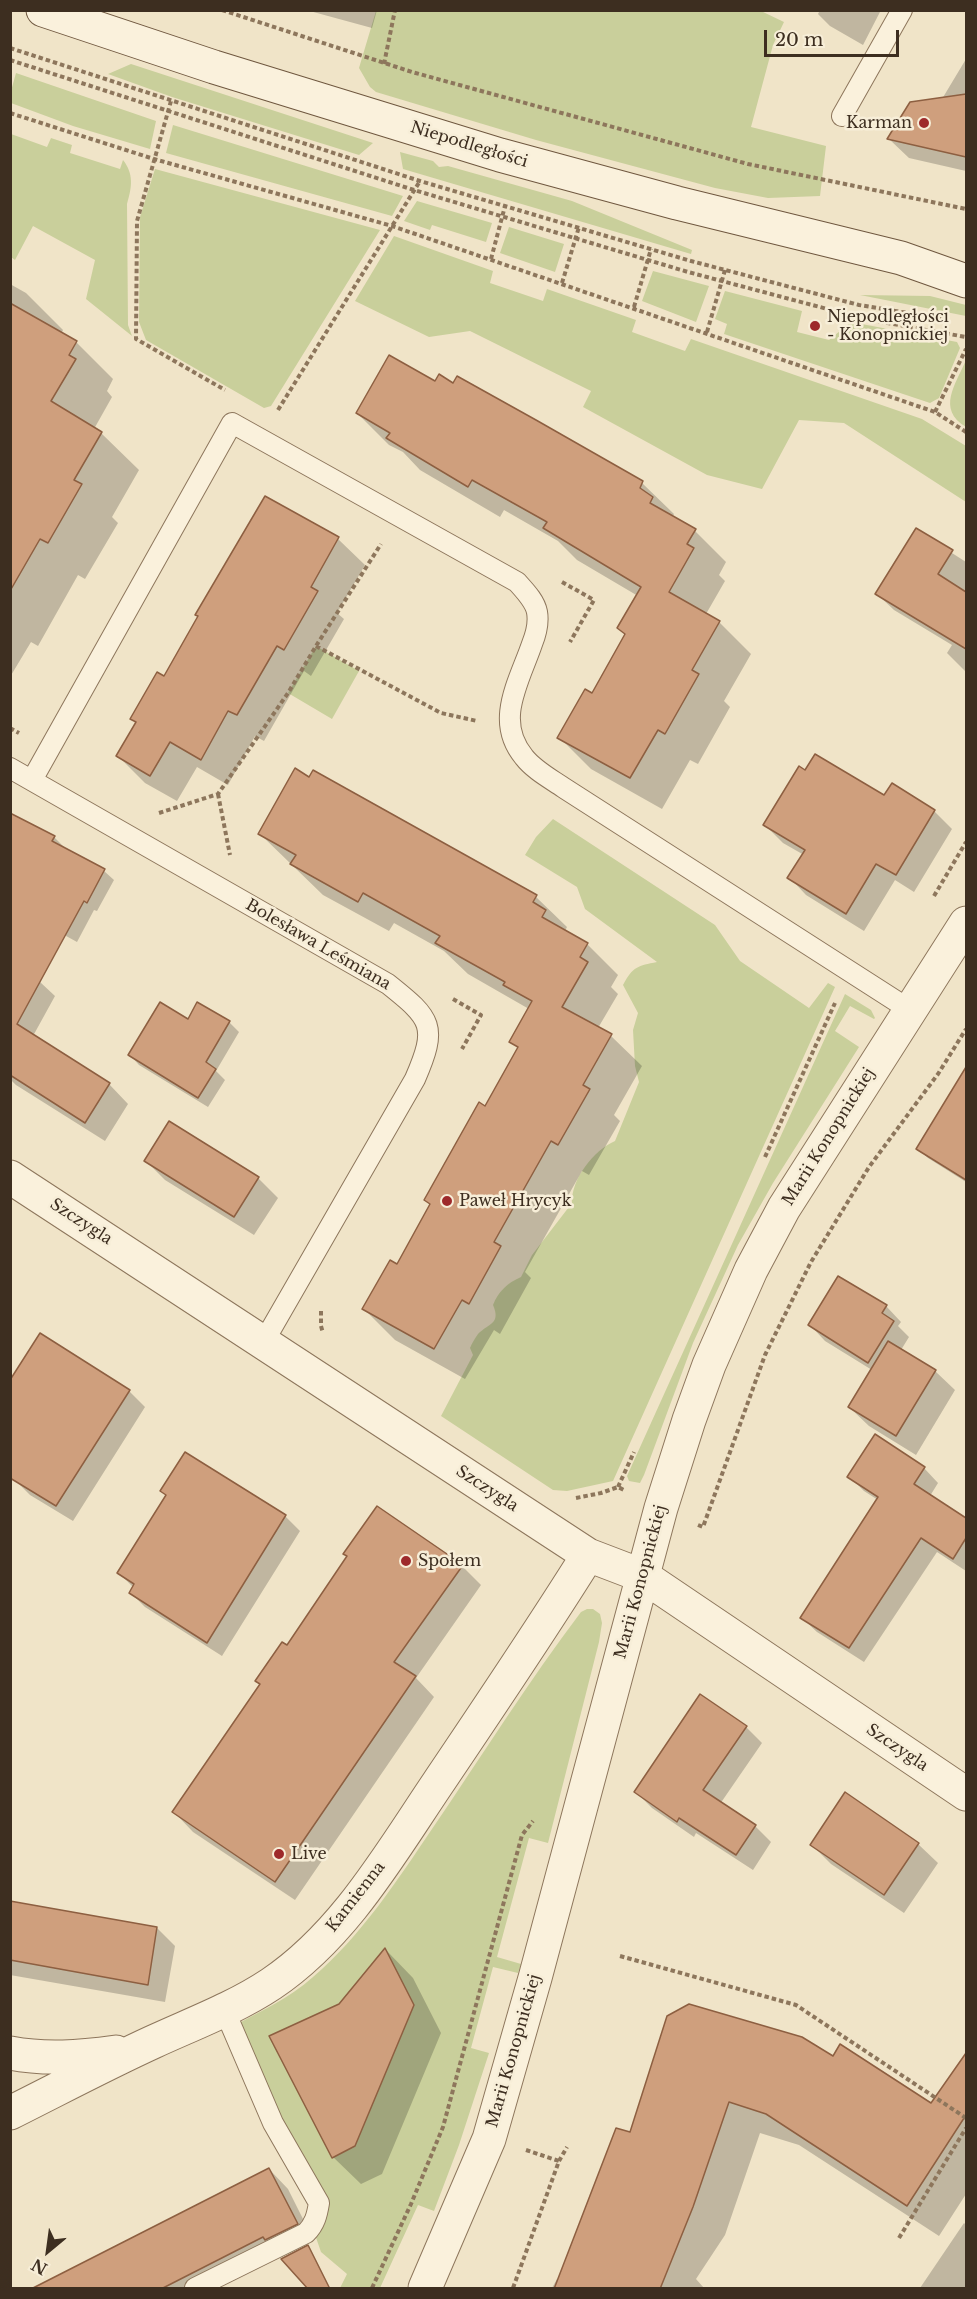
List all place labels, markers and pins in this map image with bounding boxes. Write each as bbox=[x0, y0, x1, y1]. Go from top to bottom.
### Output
place label: Karman bbox=[846, 113, 912, 133]
marker: Karman bbox=[917, 116, 931, 130]
place label: Niepodległości - Konopnickiej bbox=[827, 307, 949, 345]
marker: Niepodległości - Konopnickiej bbox=[808, 319, 822, 333]
place label: Paweł Hrycyk bbox=[459, 1191, 572, 1211]
marker: Paweł Hrycyk bbox=[440, 1194, 454, 1208]
place label: Społem bbox=[418, 1551, 481, 1571]
marker: Społem bbox=[399, 1554, 413, 1568]
place label: Live bbox=[291, 1844, 327, 1864]
marker: Live bbox=[272, 1847, 286, 1861]

